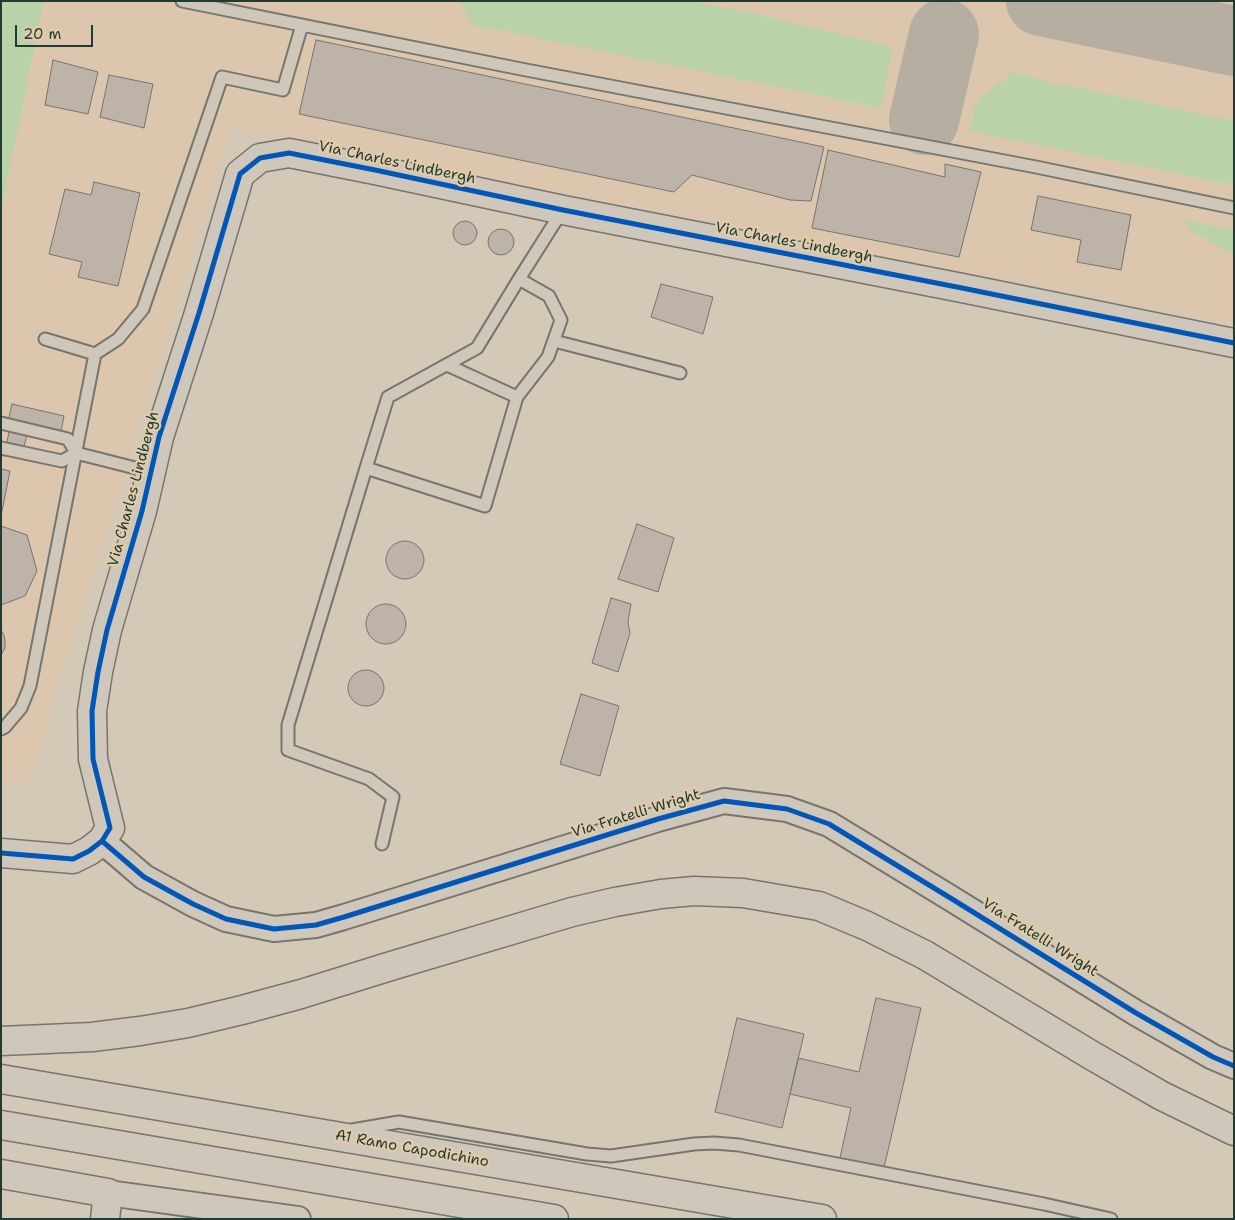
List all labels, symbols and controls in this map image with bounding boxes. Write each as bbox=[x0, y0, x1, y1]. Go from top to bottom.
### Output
scale bar bbox=[18, 15, 95, 47]
text: 20 m bbox=[23, 24, 62, 44]
street label: Via Charles Lindbergh bbox=[317, 138, 477, 188]
street label: Via Charles Lindbergh bbox=[714, 219, 874, 267]
street label: Via Charles Lindbergh bbox=[105, 409, 163, 569]
street label: Via Fratelli Wright bbox=[569, 786, 703, 842]
street label: Via Fratelli Wright bbox=[978, 895, 1102, 981]
street label: A1 Ramo Capodichino bbox=[334, 1127, 490, 1171]

